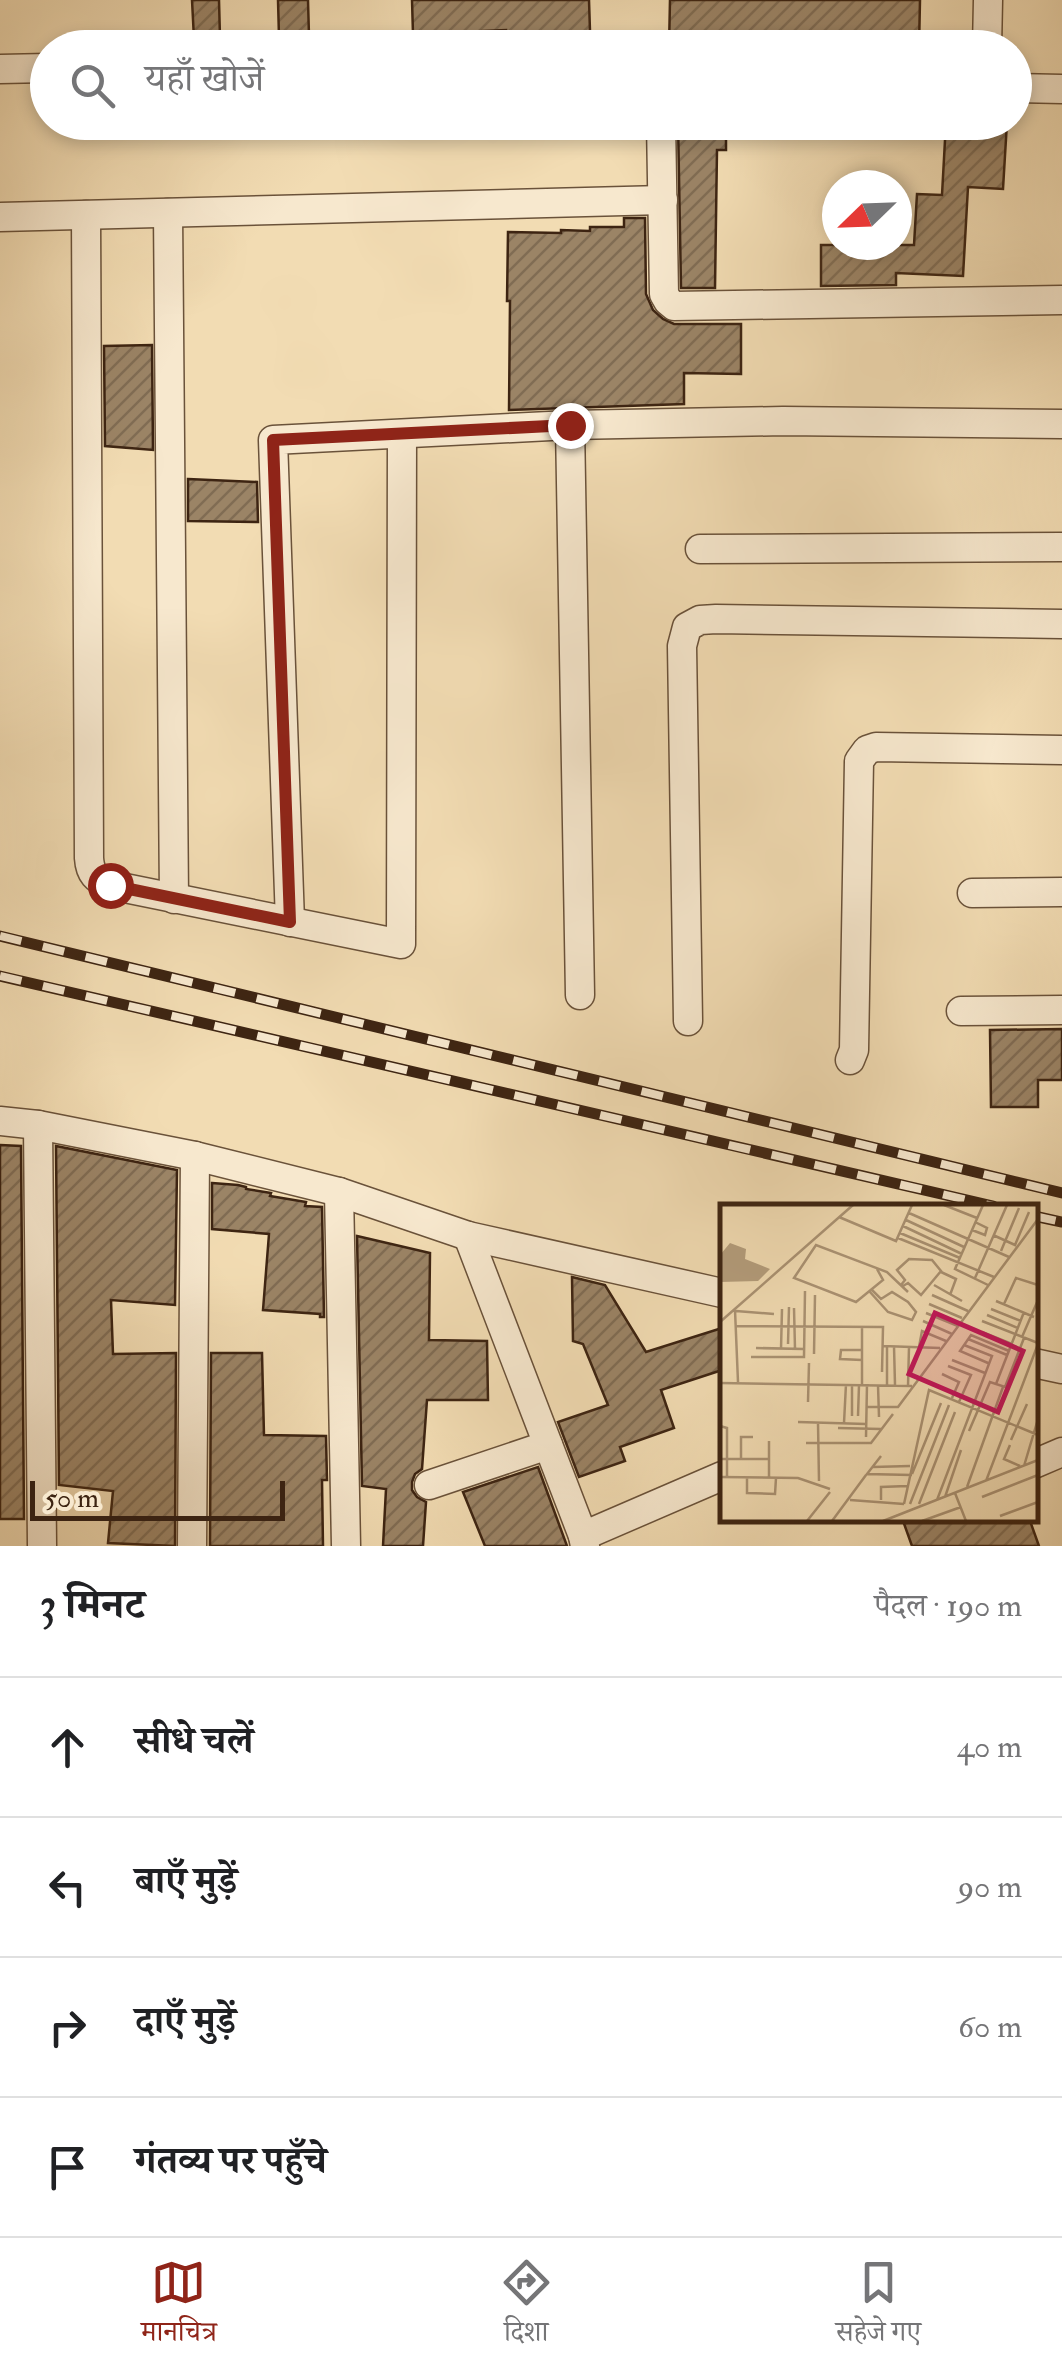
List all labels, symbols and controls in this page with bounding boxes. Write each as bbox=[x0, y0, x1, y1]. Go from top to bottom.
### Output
search box bbox=[30, 30, 1032, 140]
text: यहाँ खोजें bbox=[145, 55, 264, 103]
icon: search bbox=[65, 58, 120, 113]
north arrow bbox=[822, 170, 912, 260]
route end bbox=[548, 403, 594, 449]
route start bbox=[88, 863, 134, 909]
inset map bbox=[720, 1204, 1037, 1521]
scale bar bbox=[30, 1476, 285, 1520]
text: 50 m bbox=[45, 1481, 99, 1516]
text: 3 मिनट bbox=[40, 1579, 145, 1631]
text: पैदल · 190 m bbox=[874, 1586, 1022, 1626]
text: सीधे चलें bbox=[135, 1717, 253, 1765]
icon: ahead bbox=[40, 1720, 95, 1775]
text: 40 m bbox=[957, 1727, 1022, 1767]
text: बाएँ मुड़ें bbox=[135, 1857, 237, 1905]
icon: left bbox=[40, 1860, 95, 1915]
text: 90 m bbox=[958, 1867, 1022, 1907]
text: दाएँ मुड़ें bbox=[135, 1997, 236, 2045]
icon: right bbox=[40, 2000, 95, 2055]
text: 60 m bbox=[958, 2007, 1022, 2047]
text: गंतव्य पर पहुँचे bbox=[135, 2137, 327, 2185]
icon: arrive bbox=[40, 2140, 95, 2195]
tab: मानचित्र bbox=[141, 2255, 217, 2359]
tab: दिशा bbox=[499, 2255, 554, 2359]
tab: सहेजे गए bbox=[836, 2255, 921, 2359]

